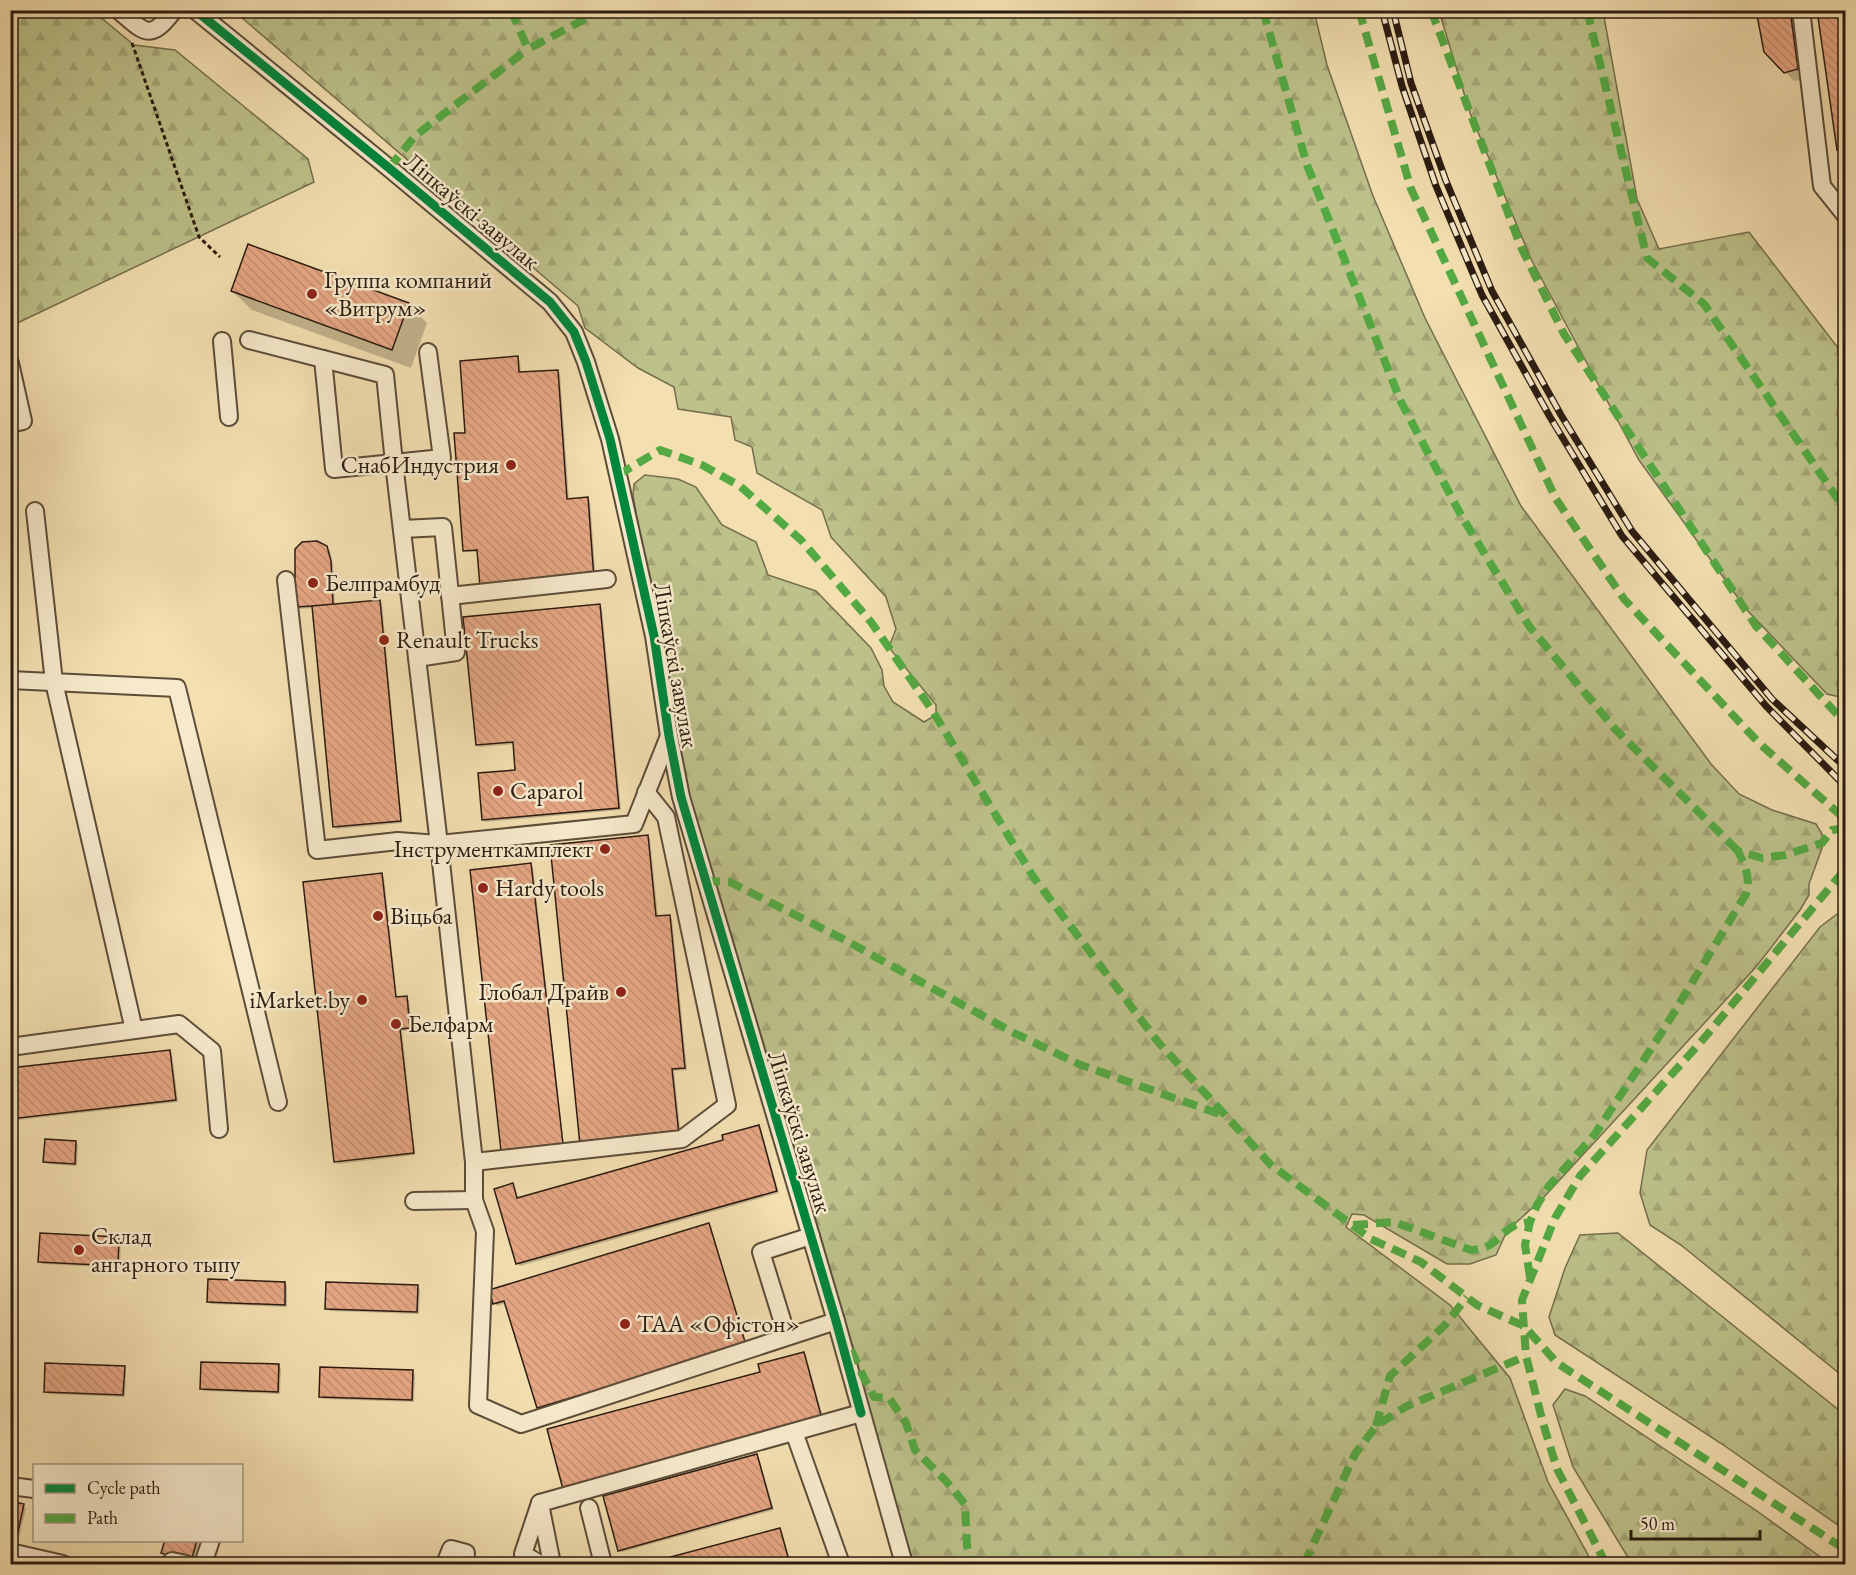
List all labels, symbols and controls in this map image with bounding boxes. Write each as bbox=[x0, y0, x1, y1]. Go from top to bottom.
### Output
street label: Ліпкаўскі завулак bbox=[398, 145, 547, 277]
place label: Группа компаний «Витрум» bbox=[324, 264, 492, 323]
marker: Группа компаний «Витрум» bbox=[305, 287, 319, 301]
place label: СнабИндустрия bbox=[341, 449, 499, 480]
marker: СнабИндустрия bbox=[504, 458, 518, 472]
place label: Белпрамбуд bbox=[325, 567, 440, 598]
marker: Белпрамбуд bbox=[306, 576, 320, 590]
street label: Ліпкаўскі завулак bbox=[647, 579, 706, 751]
place label: Renault Trucks bbox=[396, 624, 539, 655]
marker: Renault Trucks bbox=[377, 633, 391, 647]
place label: Caparol bbox=[510, 775, 584, 806]
marker: Caparol bbox=[491, 784, 505, 798]
place label: Інструменткамплект bbox=[394, 833, 593, 864]
marker: Інструменткамплект bbox=[598, 842, 612, 856]
place label: Hardy tools bbox=[495, 872, 604, 903]
marker: Hardy tools bbox=[476, 881, 490, 895]
place label: Віцьба bbox=[390, 900, 453, 931]
marker: Віцьба bbox=[371, 909, 385, 923]
place label: Глобал Драйв bbox=[478, 976, 609, 1007]
place label: iMarket.by bbox=[249, 984, 350, 1015]
marker: Глобал Драйв bbox=[614, 985, 628, 999]
marker: iMarket.by bbox=[355, 993, 369, 1007]
place label: Белфарм bbox=[408, 1008, 493, 1039]
marker: Белфарм bbox=[389, 1017, 403, 1031]
street label: Ліпкаўскі завулак bbox=[761, 1047, 840, 1217]
place label: Склад ангарного тыпу bbox=[91, 1220, 241, 1279]
marker: Склад ангарного тыпу bbox=[72, 1243, 86, 1257]
place label: ТАА «Офістон» bbox=[637, 1308, 800, 1339]
marker: ТАА «Офістон» bbox=[618, 1317, 632, 1331]
legend bbox=[33, 1464, 243, 1542]
text: Cycle path bbox=[87, 1476, 161, 1499]
scale bar bbox=[1631, 1503, 1760, 1541]
text: Path bbox=[87, 1506, 118, 1529]
text: 50 m bbox=[1640, 1512, 1675, 1535]

